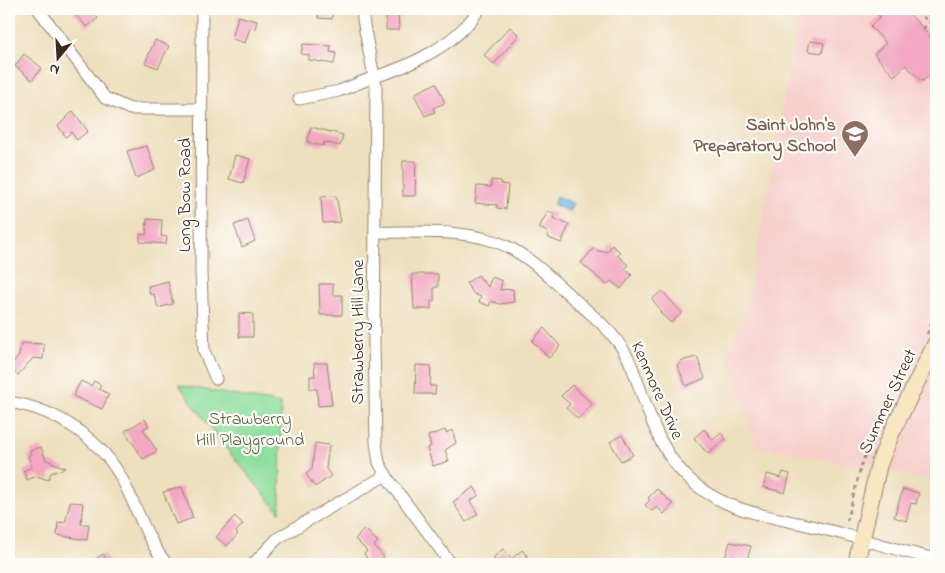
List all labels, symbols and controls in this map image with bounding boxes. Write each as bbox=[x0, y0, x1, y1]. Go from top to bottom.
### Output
north arrow bbox=[32, 32, 82, 82]
text: N bbox=[47, 57, 62, 80]
place label: Saint John's Preparatory School bbox=[693, 113, 836, 161]
school or university icon: Saint John's Preparatory School bbox=[840, 119, 870, 158]
street label: Long Bow Road bbox=[173, 138, 200, 252]
street label: Strawberry Hill Lane bbox=[346, 258, 372, 405]
street label: Kenmore Drive bbox=[623, 338, 690, 445]
street label: Summer Street bbox=[853, 345, 925, 459]
park label: Strawberry Hill Playground bbox=[196, 407, 304, 455]

